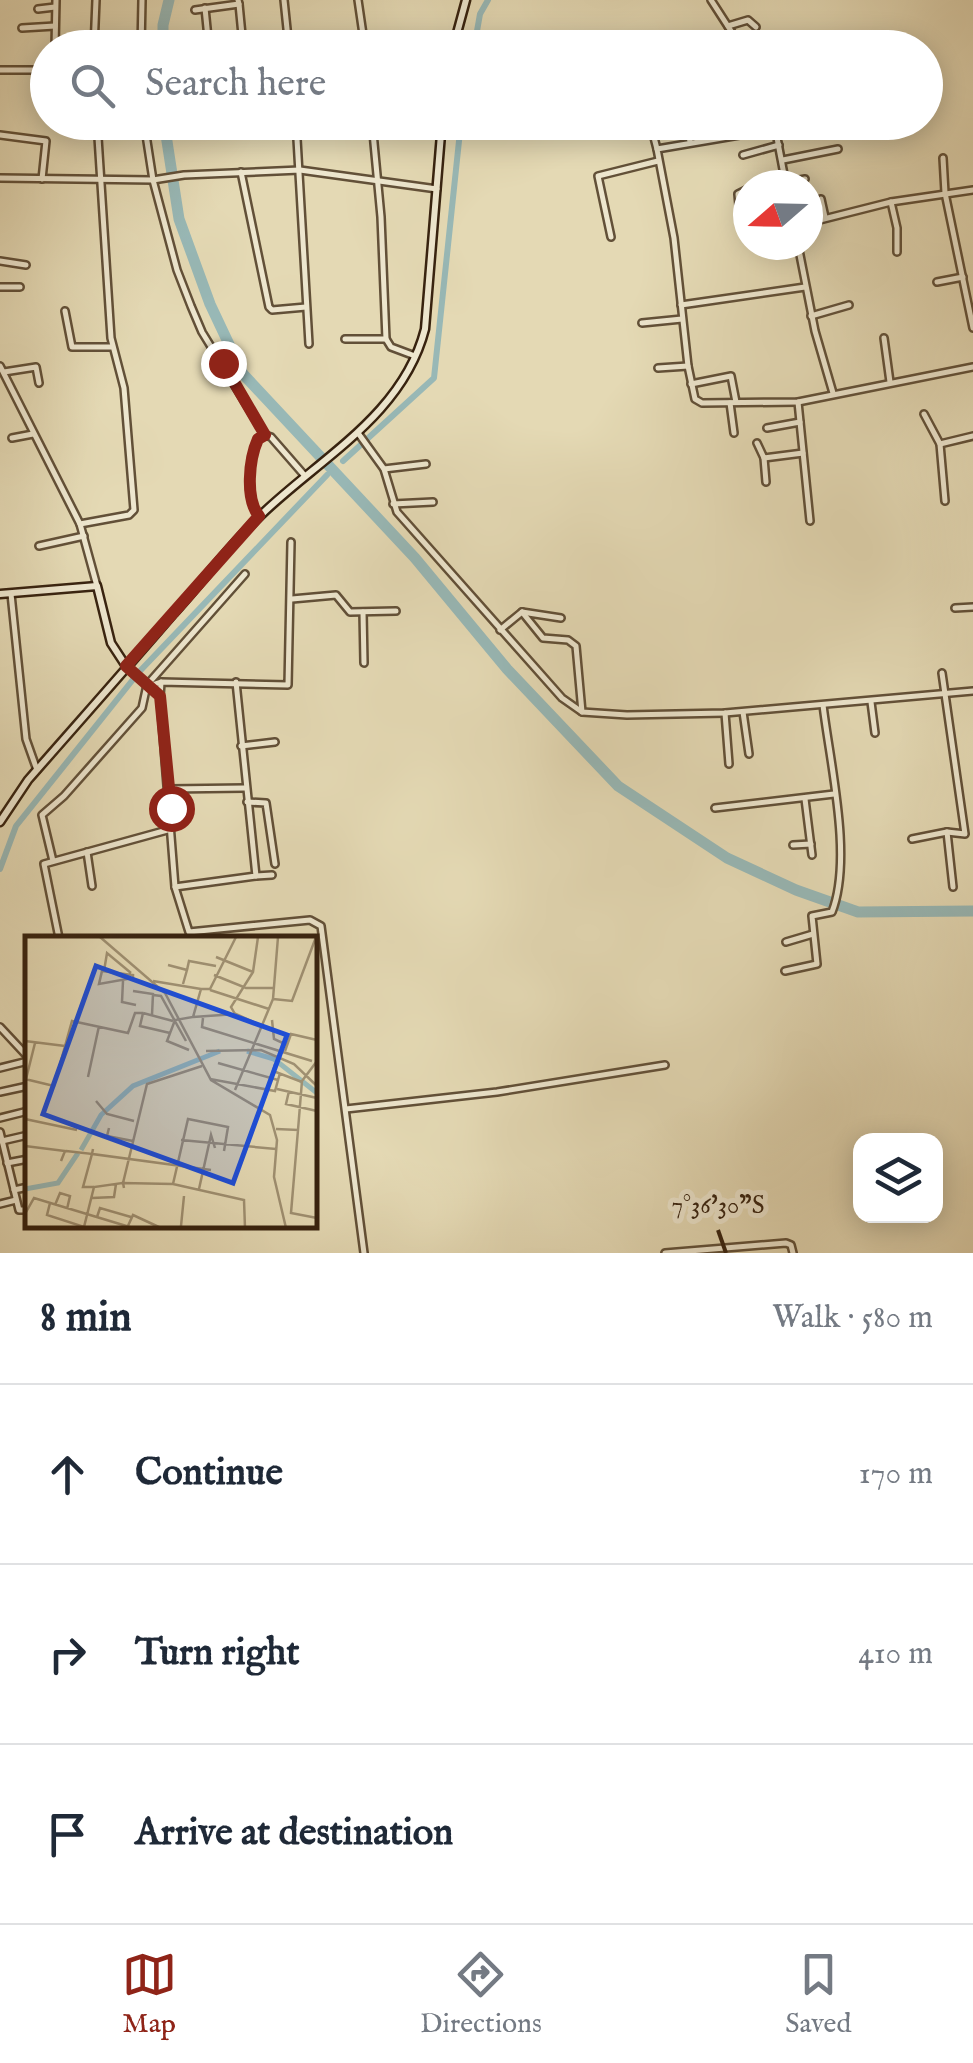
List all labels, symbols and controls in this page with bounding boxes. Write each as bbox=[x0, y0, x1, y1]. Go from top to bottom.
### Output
search box bbox=[30, 30, 943, 140]
icon: search bbox=[65, 58, 120, 113]
text: Search here bbox=[145, 61, 326, 109]
north arrow bbox=[733, 170, 823, 260]
route end bbox=[201, 341, 247, 387]
route start bbox=[149, 786, 195, 832]
inset map bbox=[25, 936, 318, 1228]
map controls bbox=[853, 1133, 943, 1223]
button: layers bbox=[853, 1133, 943, 1223]
text: 7°36'30"S bbox=[671, 1190, 765, 1222]
text: 8 min bbox=[40, 1292, 132, 1345]
text: Walk · 580 m bbox=[772, 1298, 933, 1339]
icon: ahead bbox=[40, 1447, 95, 1502]
text: Continue bbox=[135, 1450, 283, 1498]
text: 170 m bbox=[859, 1454, 933, 1495]
icon: right bbox=[40, 1627, 95, 1682]
text: Turn right bbox=[135, 1630, 299, 1678]
text: 410 m bbox=[858, 1634, 933, 1675]
icon: arrive bbox=[40, 1807, 95, 1862]
text: Arrive at destination bbox=[135, 1810, 453, 1858]
tab: Map bbox=[122, 1947, 177, 2042]
tab: Directions bbox=[420, 1947, 542, 2042]
tab: Saved bbox=[785, 1947, 851, 2042]

